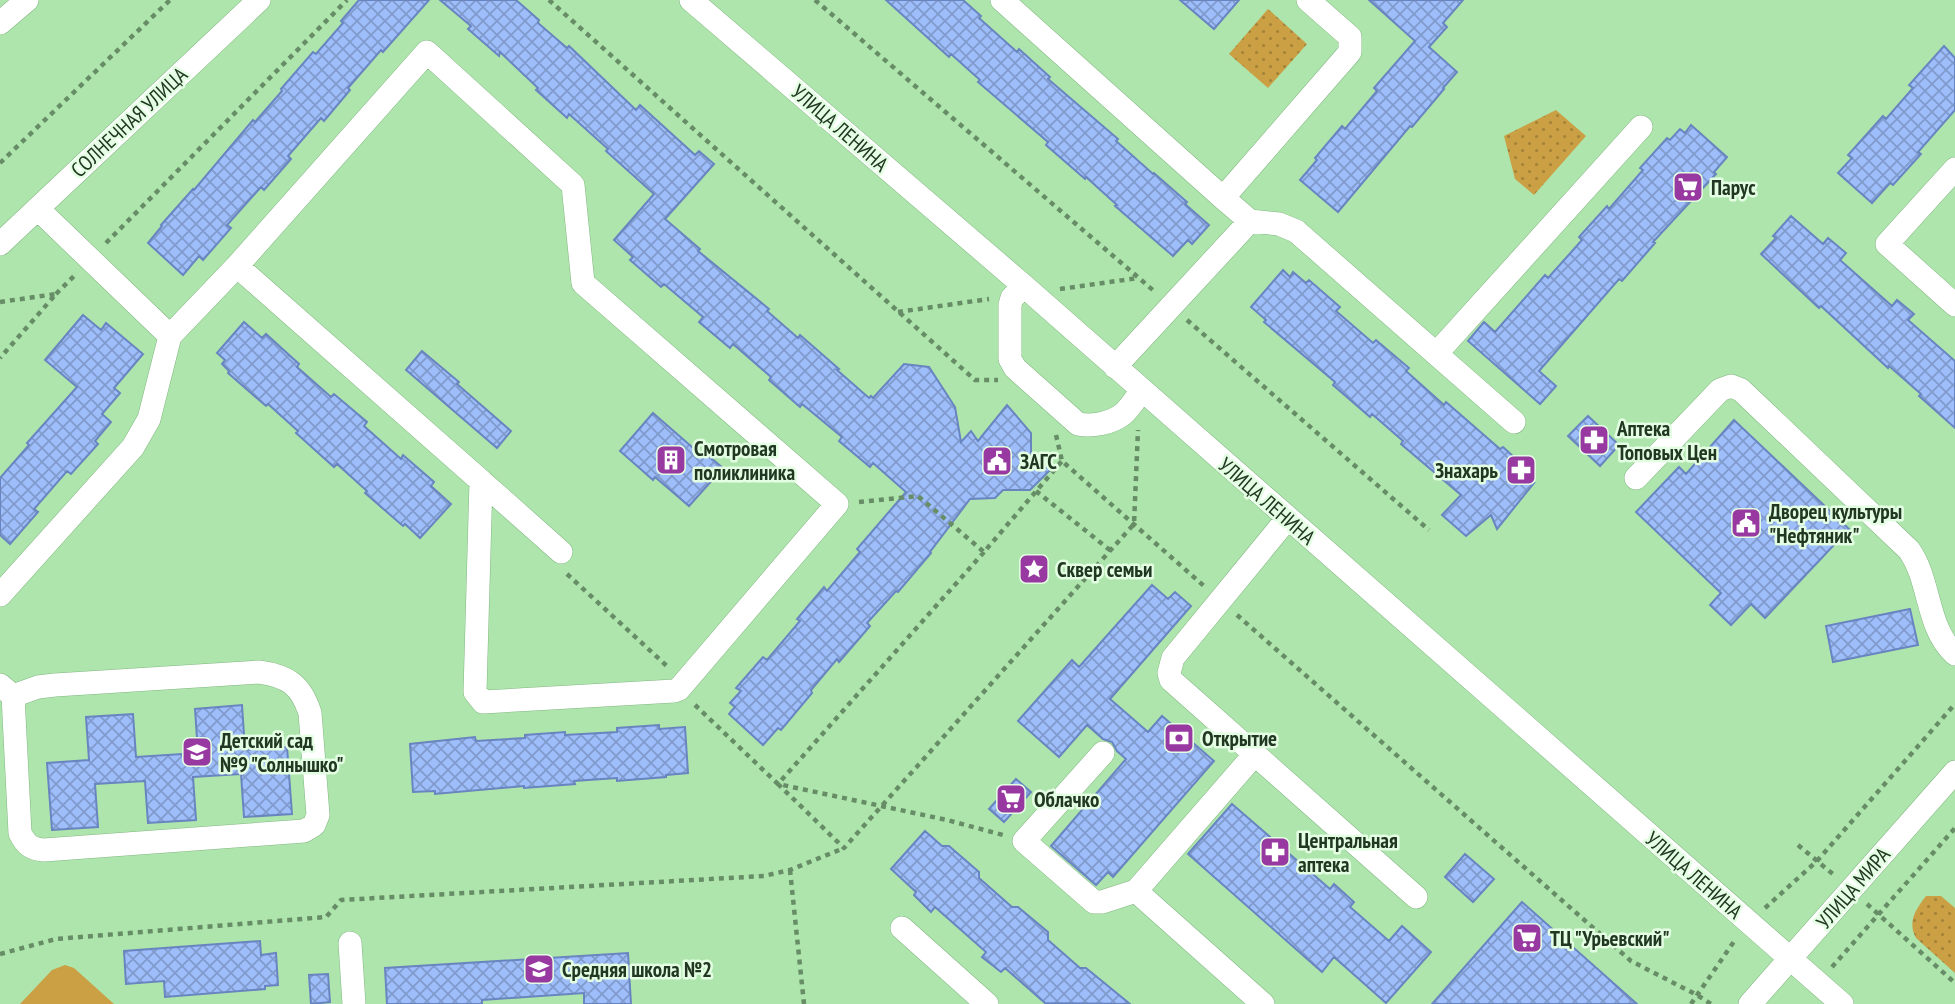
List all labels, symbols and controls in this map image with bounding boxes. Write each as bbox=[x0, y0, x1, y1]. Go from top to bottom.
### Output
street label: СОЛНЕЧНАЯ УЛИЦА bbox=[65, 61, 193, 183]
street label: УЛИЦА ЛЕНИНА bbox=[786, 78, 894, 178]
supermarket icon: Парус bbox=[1671, 170, 1705, 204]
place label: Парус bbox=[1711, 174, 1756, 201]
place label: Аптека Топовых Цен bbox=[1616, 415, 1717, 466]
pharmacy icon: Аптека Топовых Цен bbox=[1577, 423, 1611, 457]
place label: Смотровая поликлиника bbox=[694, 435, 795, 486]
building icon: Смотровая поликлиника bbox=[654, 443, 688, 477]
public building icon: ЗАГС bbox=[980, 444, 1014, 478]
place label: ЗАГС bbox=[1020, 448, 1057, 475]
street label: УЛИЦА ЛЕНИНА bbox=[1213, 451, 1321, 551]
pharmacy icon: Знахарь bbox=[1504, 453, 1538, 487]
place label: Знахарь bbox=[1435, 457, 1498, 484]
place label: Дворец культуры "Нефтяник" bbox=[1769, 498, 1902, 549]
public building icon: Дворец культуры "Нефтяник" bbox=[1729, 506, 1763, 540]
place icon: Сквер семьи bbox=[1017, 552, 1051, 586]
place label: Сквер семьи bbox=[1057, 556, 1152, 583]
bank icon: Открытие bbox=[1162, 721, 1196, 755]
place label: Открытие bbox=[1202, 725, 1277, 752]
place label: Детский сад №9 "Солнышко" bbox=[220, 727, 344, 778]
school or university icon: Детский сад №9 "Солнышко" bbox=[180, 735, 214, 769]
supermarket icon: Облачко bbox=[994, 782, 1028, 816]
place label: Облачко bbox=[1034, 786, 1099, 813]
street label: УЛИЦА ЛЕНИНА bbox=[1640, 825, 1748, 925]
place label: Центральная аптека bbox=[1298, 827, 1398, 878]
pharmacy icon: Центральная аптека bbox=[1258, 835, 1292, 869]
street label: УЛИЦА МИРА bbox=[1810, 842, 1896, 934]
supermarket icon: ТЦ "Урьевский" bbox=[1510, 921, 1544, 955]
place label: ТЦ "Урьевский" bbox=[1550, 925, 1670, 952]
school or university icon: Средняя школа №2 bbox=[522, 952, 556, 986]
place label: Средняя школа №2 bbox=[562, 956, 712, 983]

